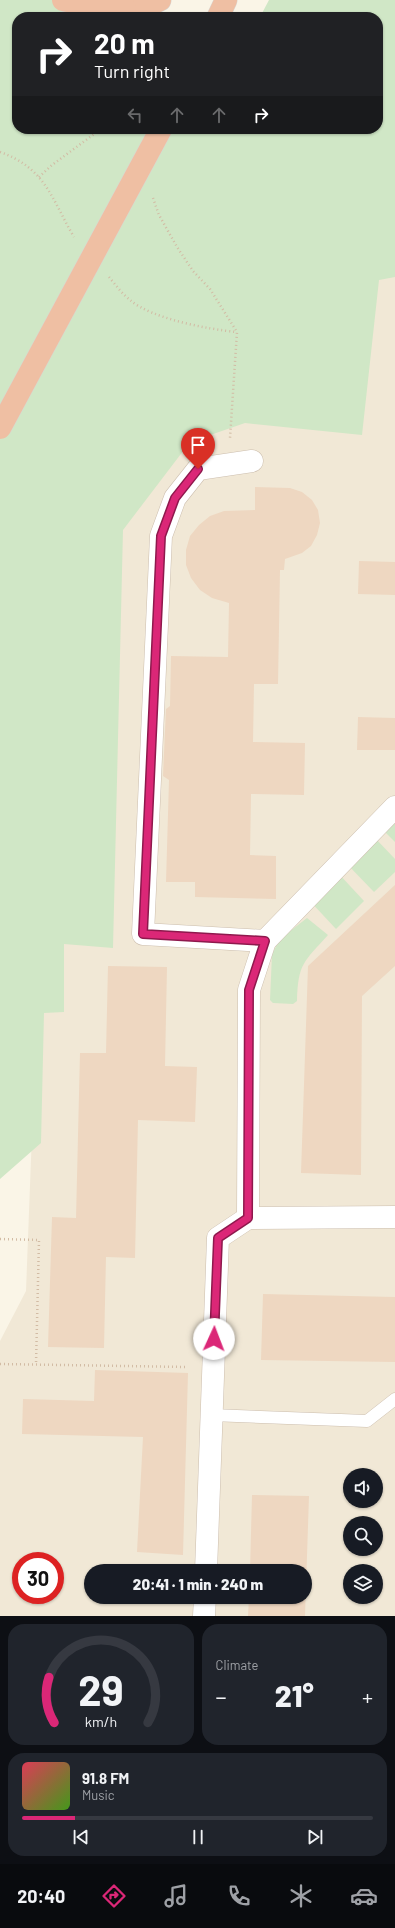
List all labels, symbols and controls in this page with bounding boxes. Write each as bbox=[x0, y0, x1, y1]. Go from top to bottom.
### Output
text: 20 m bbox=[94, 26, 155, 60]
icon: right bbox=[28, 28, 80, 80]
text: Turn right bbox=[94, 60, 170, 82]
icon: left bbox=[124, 104, 146, 126]
icon: ahead bbox=[166, 104, 188, 126]
icon: ahead bbox=[208, 104, 230, 126]
icon: right bbox=[250, 104, 272, 126]
pin bbox=[181, 428, 215, 469]
icon: arrive bbox=[187, 434, 209, 456]
position arrow bbox=[193, 1318, 235, 1360]
map controls bbox=[343, 1468, 383, 1604]
button: sound bbox=[343, 1468, 383, 1508]
button: search bbox=[343, 1516, 383, 1556]
speed limit sign: 30 bbox=[12, 1552, 64, 1604]
button: layers bbox=[343, 1564, 383, 1604]
text: 20:41 · 1 min · 240 m bbox=[133, 1575, 263, 1593]
text: Climate bbox=[216, 1657, 259, 1673]
text: 29 bbox=[78, 1663, 123, 1713]
text: 21° bbox=[275, 1677, 314, 1713]
text: − bbox=[216, 1683, 227, 1709]
text: + bbox=[362, 1683, 373, 1709]
text: km/h bbox=[85, 1712, 117, 1729]
text: 91.8 FM bbox=[82, 1769, 129, 1787]
text: Music bbox=[82, 1787, 115, 1803]
icon: previous bbox=[70, 1826, 92, 1848]
icon: pause bbox=[187, 1826, 209, 1848]
icon: next bbox=[304, 1826, 326, 1848]
icon: directions bbox=[100, 1882, 128, 1910]
icon: music bbox=[162, 1882, 190, 1910]
icon: phone bbox=[225, 1882, 253, 1910]
icon: climate bbox=[287, 1882, 315, 1910]
icon: car bbox=[350, 1882, 378, 1910]
text: 20:40 bbox=[17, 1885, 65, 1907]

